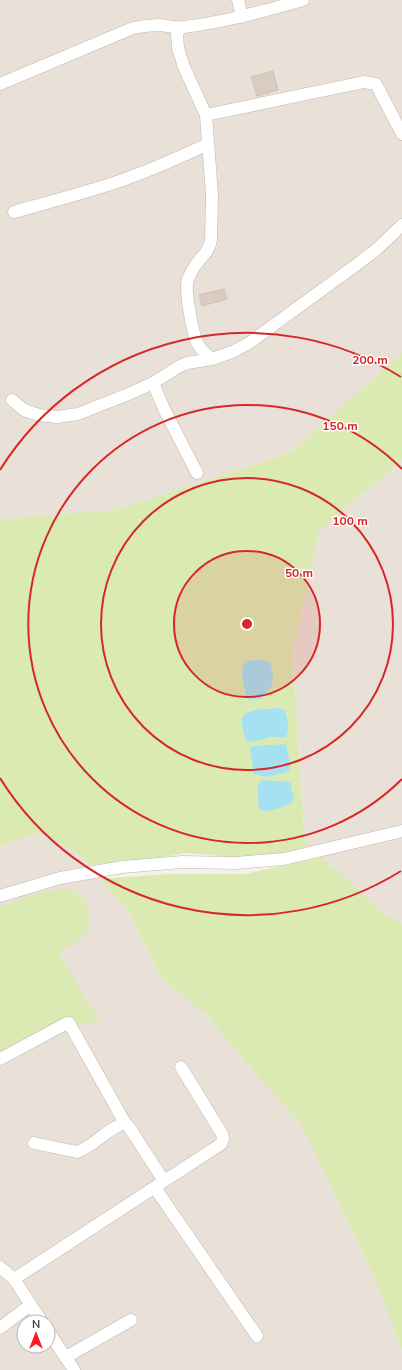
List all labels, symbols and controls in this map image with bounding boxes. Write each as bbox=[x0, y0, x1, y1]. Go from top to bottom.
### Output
text: 200 m bbox=[352, 352, 388, 368]
text: 150 m bbox=[322, 418, 358, 434]
text: 100 m bbox=[332, 513, 368, 529]
text: 50 m bbox=[285, 565, 313, 581]
centre of rings bbox=[240, 617, 254, 631]
north arrow bbox=[16, 1314, 56, 1354]
text: N bbox=[32, 1317, 40, 1332]

